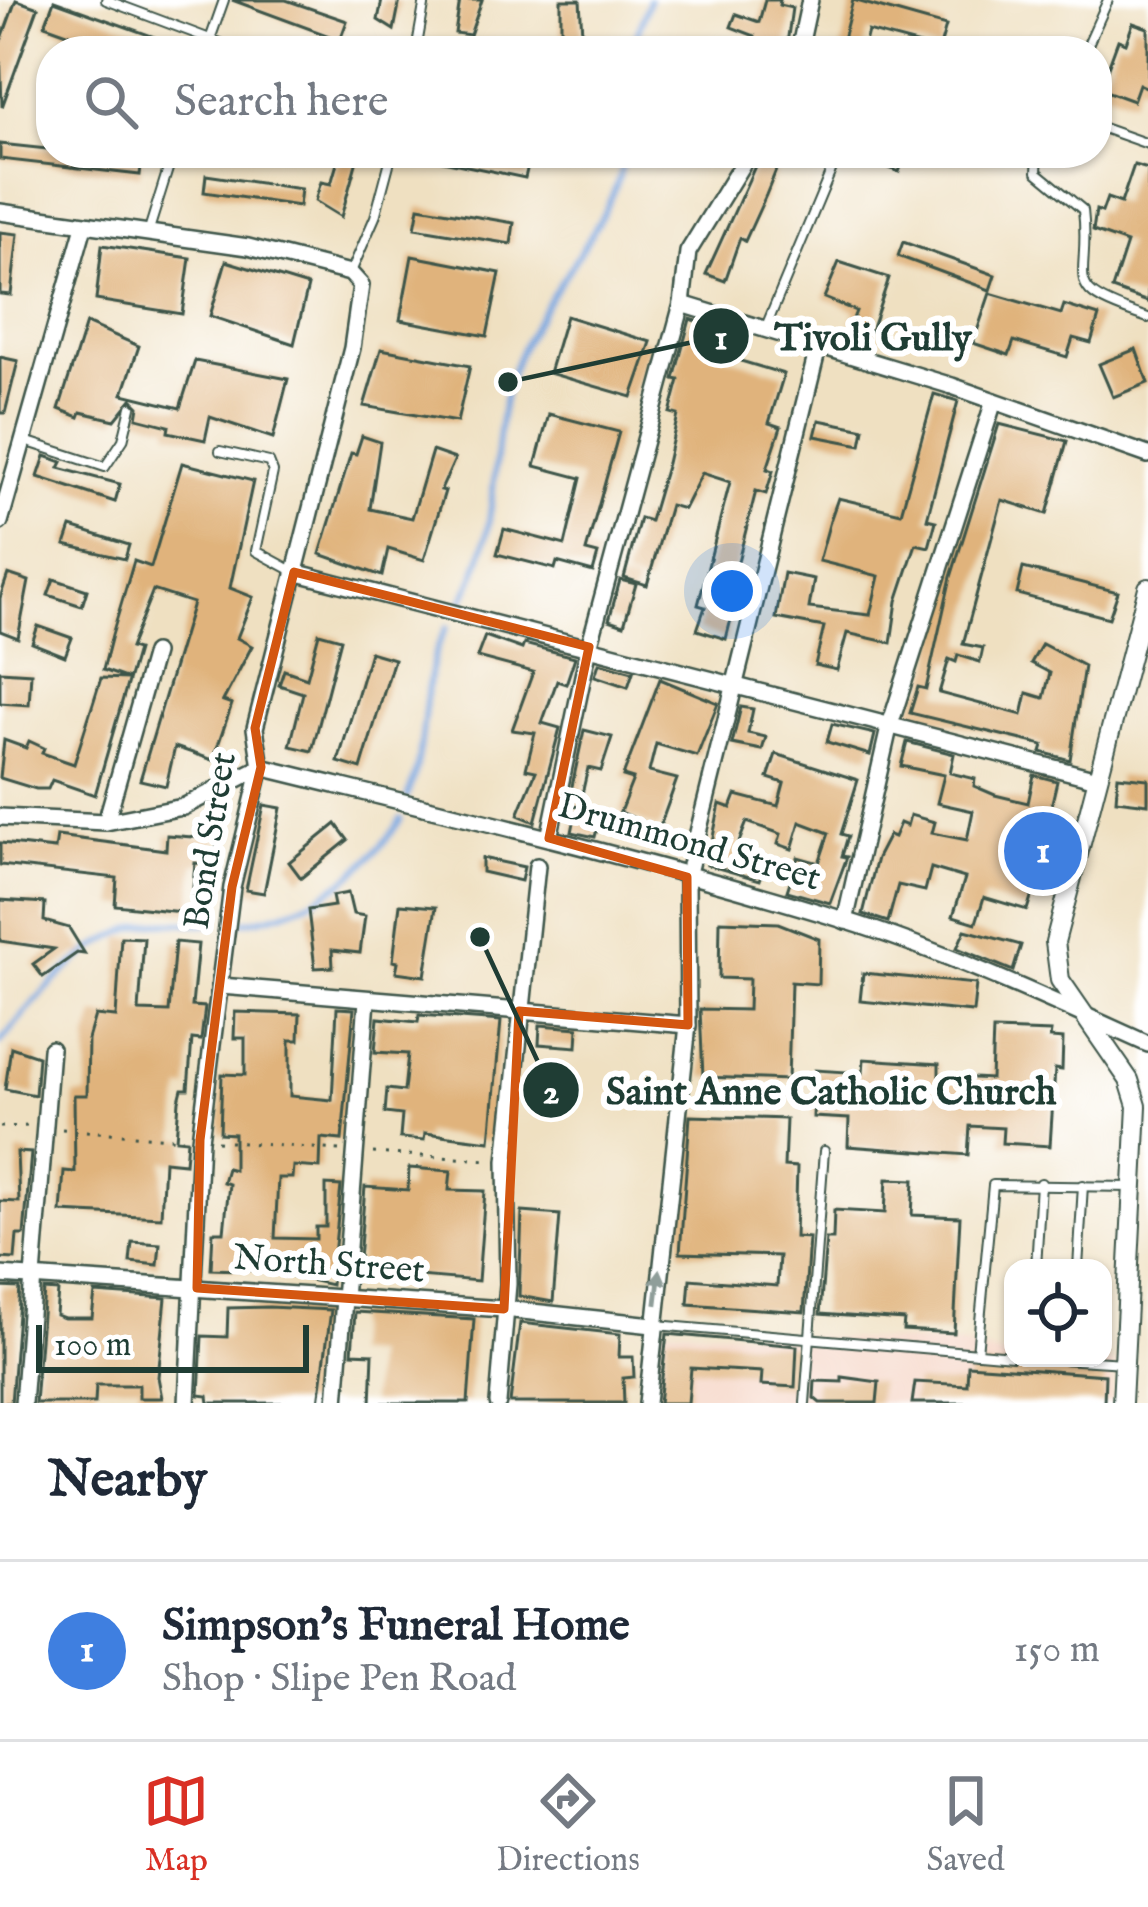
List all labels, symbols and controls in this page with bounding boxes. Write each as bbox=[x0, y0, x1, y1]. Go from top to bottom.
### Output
search box bbox=[36, 36, 1112, 168]
icon: search bbox=[78, 69, 144, 135]
text: Search here bbox=[174, 74, 388, 131]
callout: Tivoli Gully bbox=[691, 299, 996, 374]
text: Tivoli Gully bbox=[773, 315, 973, 364]
text: 1 bbox=[714, 316, 728, 362]
your location bbox=[702, 561, 762, 621]
street label: Bond Street bbox=[174, 749, 248, 933]
street label: Drummond Street bbox=[552, 784, 826, 902]
pin: 1 bbox=[1004, 806, 1082, 896]
callout: Saint Anne Catholic Church bbox=[521, 1053, 1080, 1128]
text: Saint Anne Catholic Church bbox=[606, 1069, 1056, 1118]
text: 2 bbox=[543, 1070, 560, 1116]
street label: North Street bbox=[232, 1235, 426, 1295]
map controls bbox=[1004, 1259, 1112, 1367]
button: locate bbox=[1004, 1259, 1112, 1367]
one-way arrow bbox=[648, 1267, 667, 1305]
scale bar bbox=[36, 1319, 309, 1372]
text: 100 m bbox=[54, 1325, 131, 1367]
text: Nearby bbox=[48, 1449, 207, 1514]
text: Simpson's Funeral Home bbox=[162, 1598, 630, 1655]
text: 1 bbox=[80, 1626, 94, 1675]
text: 150 m bbox=[1014, 1626, 1100, 1675]
text: Shop · Slipe Pen Road bbox=[162, 1655, 516, 1704]
tab: Map bbox=[143, 1768, 209, 1882]
tab: Directions bbox=[496, 1768, 640, 1882]
tab: Saved bbox=[927, 1768, 1005, 1882]

